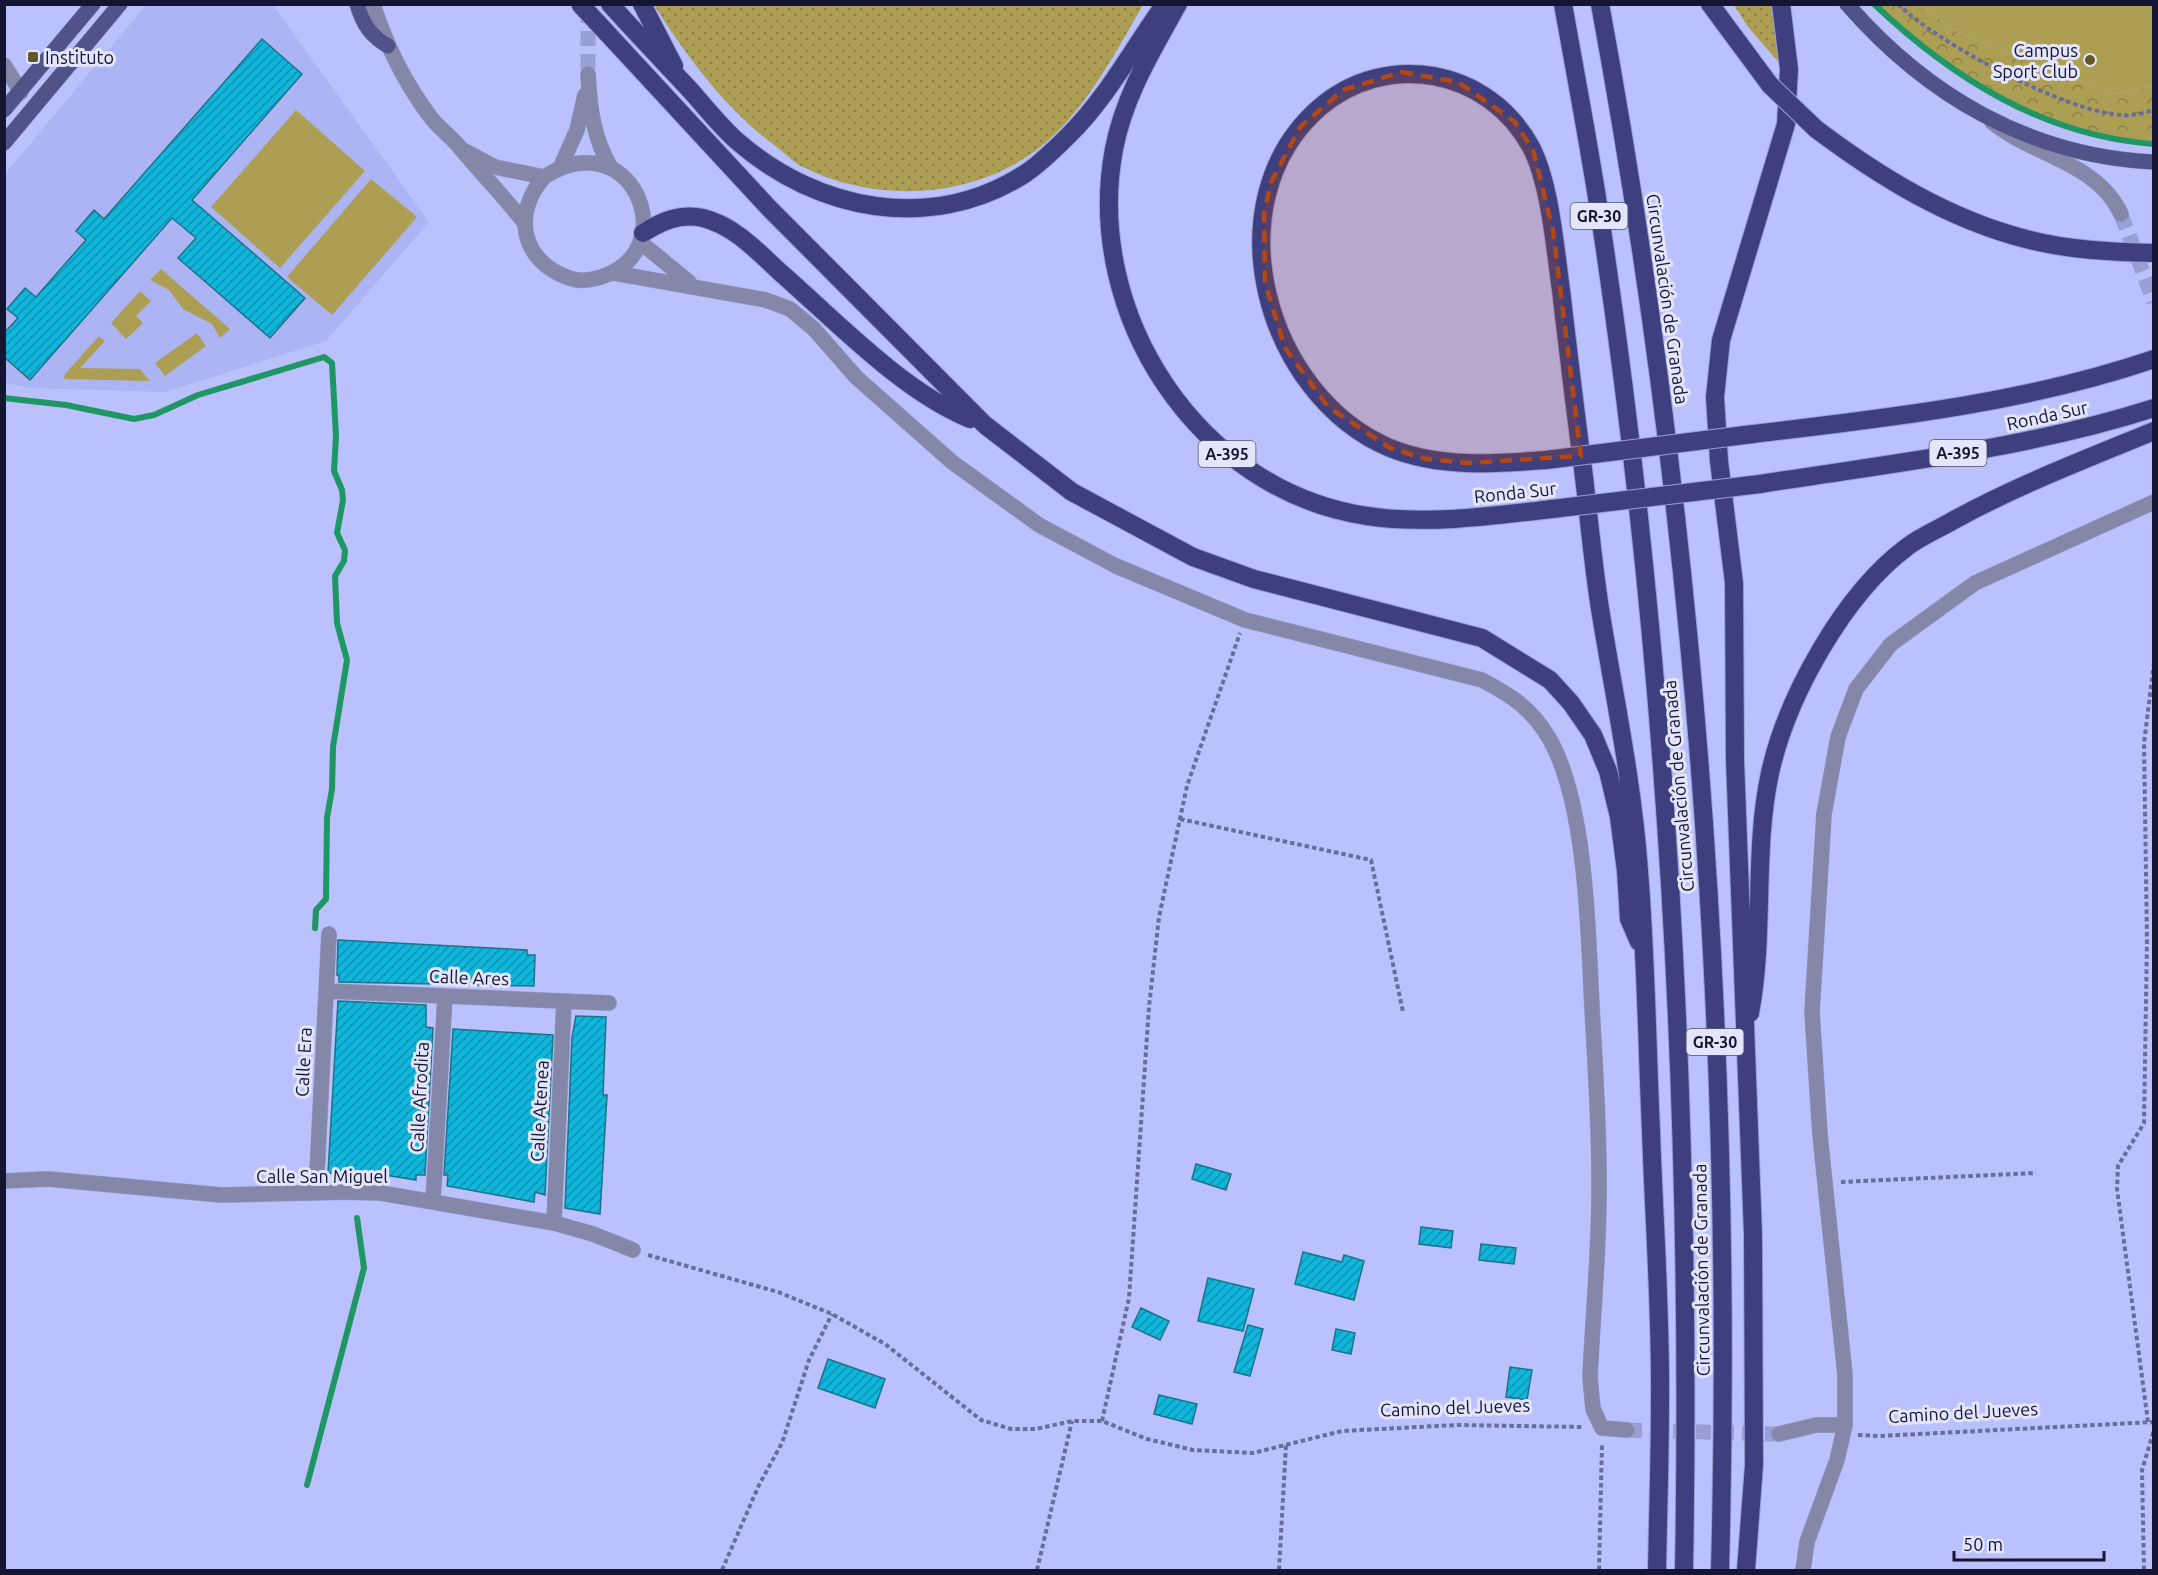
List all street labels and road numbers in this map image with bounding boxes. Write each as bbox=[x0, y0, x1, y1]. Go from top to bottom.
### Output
street label: Circunvalación de Granada bbox=[1643, 192, 1693, 406]
road number: GR-30 bbox=[1570, 203, 1628, 229]
street label: Ronda Sur bbox=[2005, 397, 2090, 433]
road number: A-395 bbox=[1930, 440, 1986, 466]
road number: A-395 bbox=[1198, 441, 1256, 467]
street label: Ronda Sur bbox=[1473, 478, 1557, 506]
street label: Circunvalación de Granada bbox=[1659, 679, 1697, 893]
street label: Calle Ares bbox=[429, 966, 510, 988]
street label: Calle Era bbox=[291, 1027, 315, 1097]
road number: GR-30 bbox=[1686, 1029, 1744, 1055]
street label: Calle Afrodita bbox=[406, 1041, 432, 1153]
street label: Calle Atenea bbox=[526, 1060, 552, 1162]
street label: Circunvalación de Granada bbox=[1689, 1163, 1713, 1377]
street label: Calle San Miguel bbox=[256, 1166, 388, 1186]
street label: Camino del Jueves bbox=[1380, 1394, 1530, 1420]
street label: Camino del Jueves bbox=[1888, 1398, 2039, 1426]

